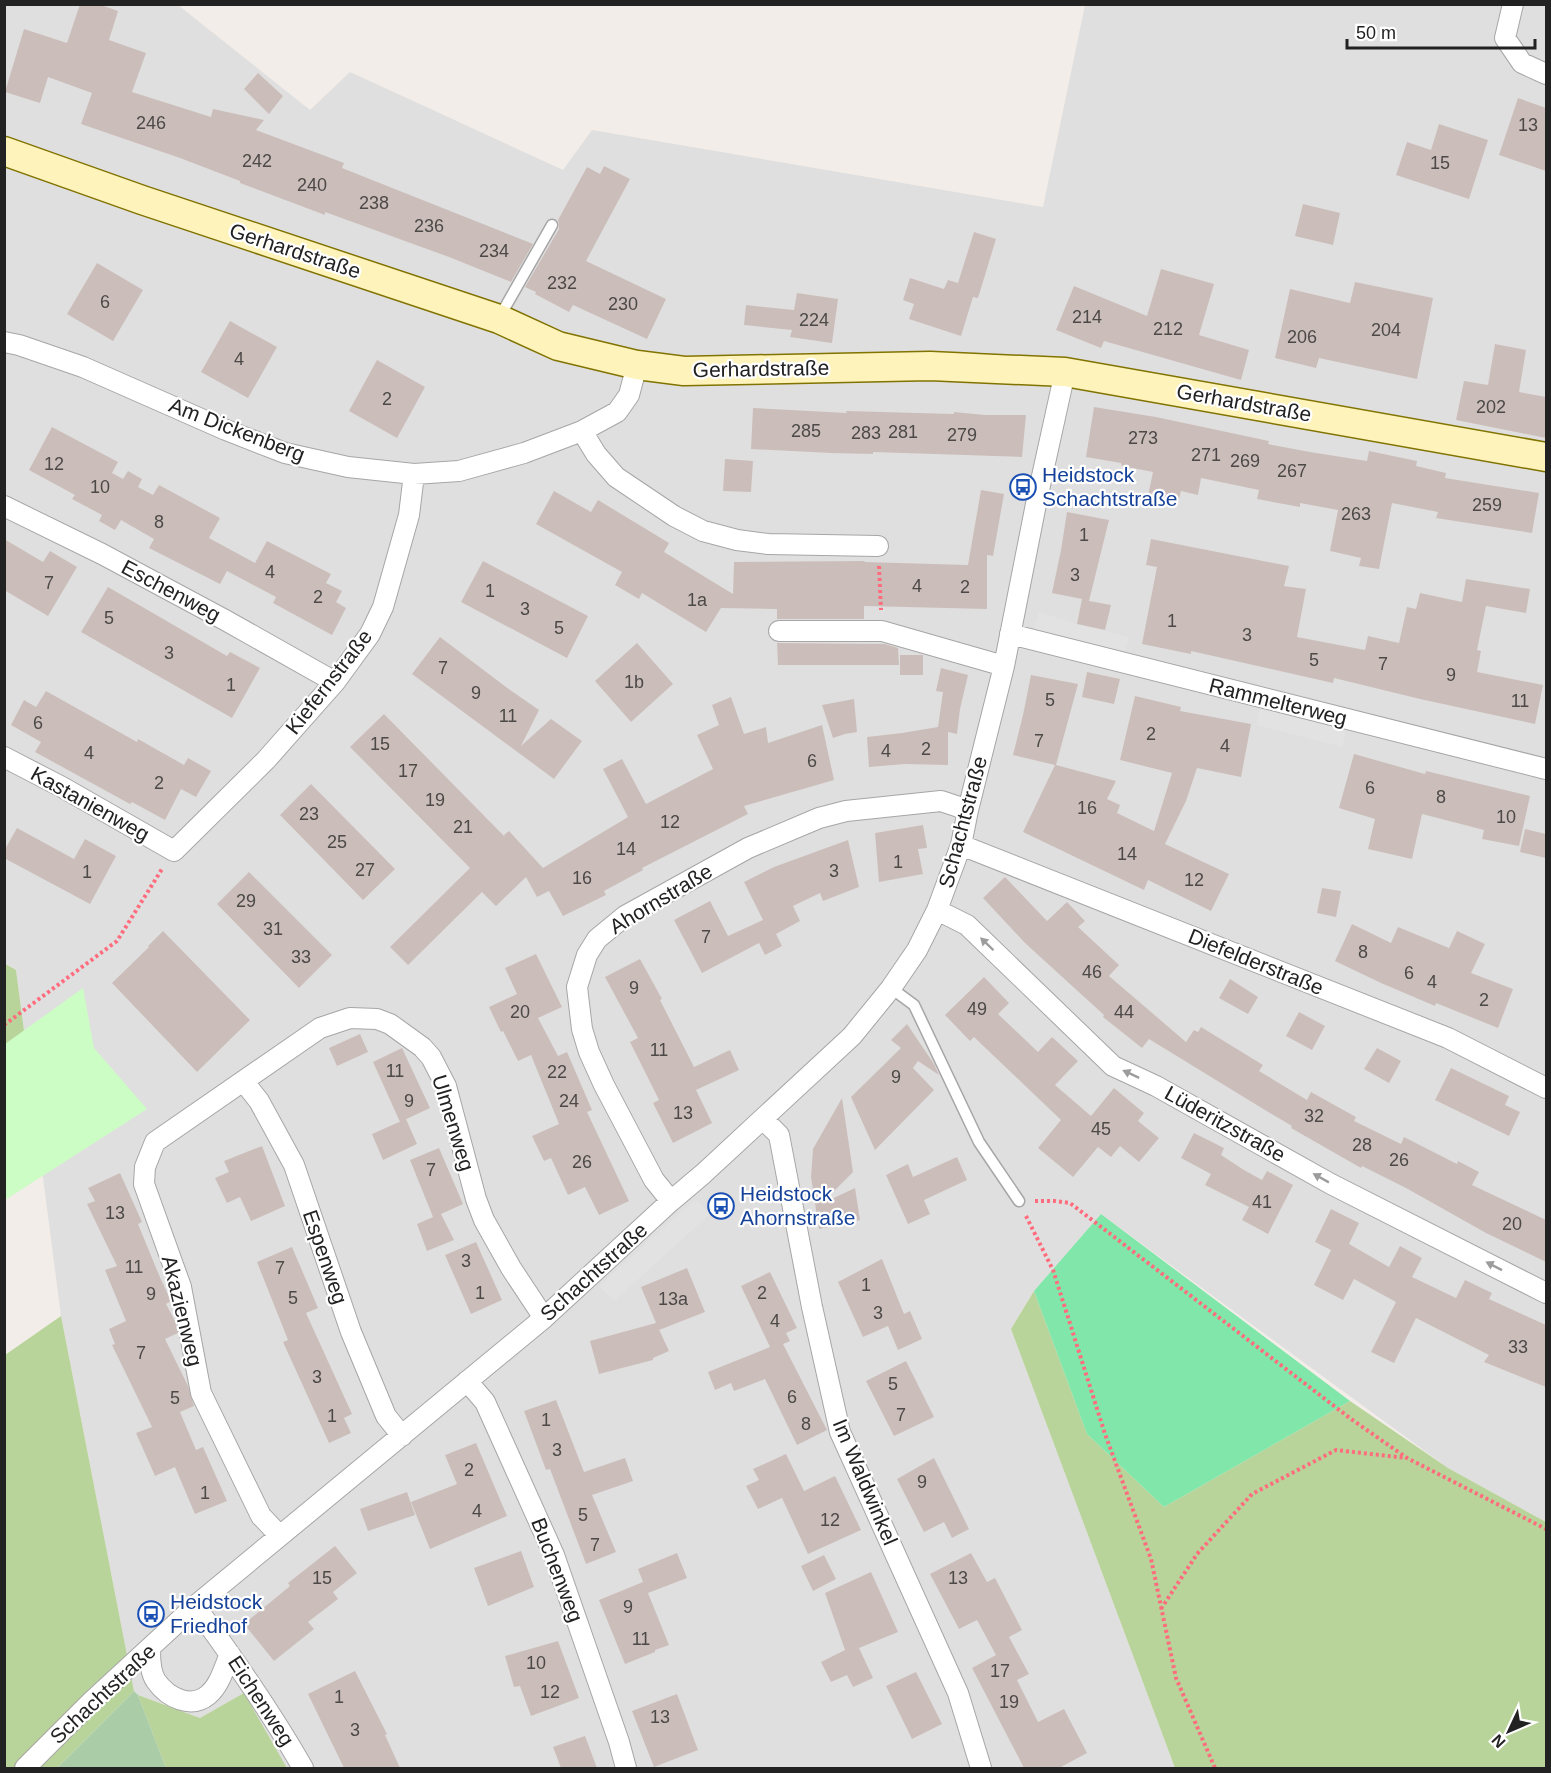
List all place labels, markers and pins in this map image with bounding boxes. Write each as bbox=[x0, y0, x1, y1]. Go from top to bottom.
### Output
place label: Heidstock Schachtstraße bbox=[1042, 463, 1177, 510]
bus stop icon: Heidstock Schachtstraße bbox=[1008, 472, 1038, 502]
place label: Heidstock Ahornstraße bbox=[740, 1182, 856, 1229]
bus stop icon: Heidstock Ahornstraße bbox=[706, 1191, 736, 1221]
place label: Heidstock Friedhof bbox=[170, 1590, 263, 1637]
bus stop icon: Heidstock Friedhof bbox=[136, 1599, 166, 1629]

